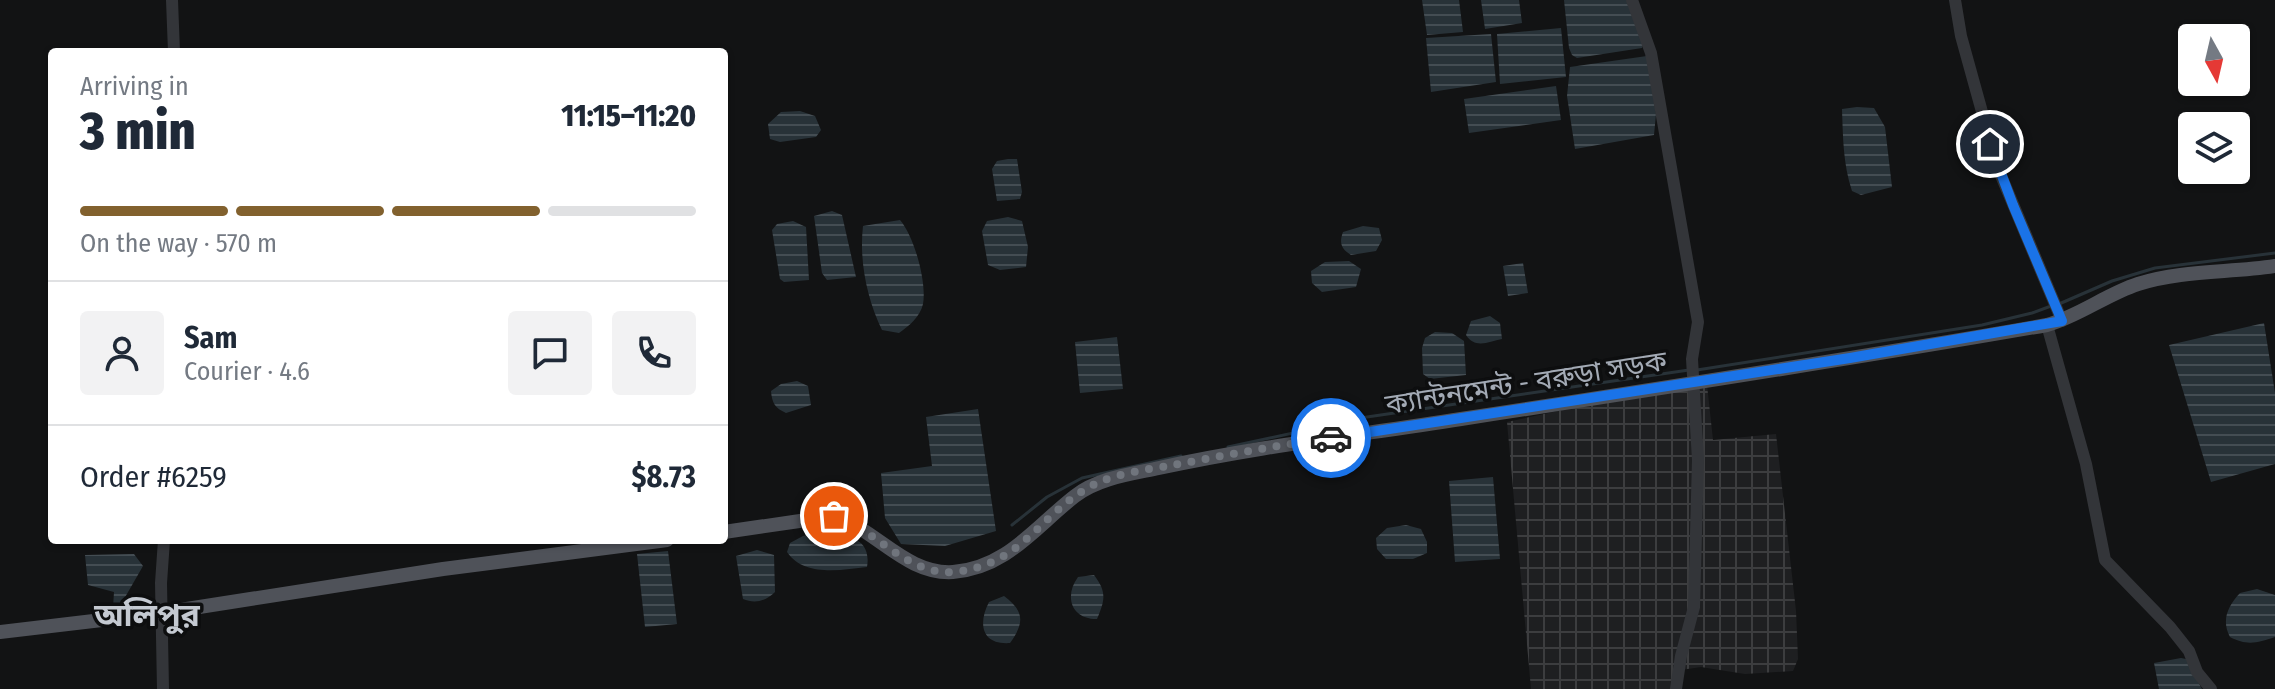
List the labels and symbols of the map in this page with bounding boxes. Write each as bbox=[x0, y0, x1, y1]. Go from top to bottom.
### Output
north arrow bbox=[2178, 24, 2250, 96]
pin bbox=[1956, 110, 2024, 178]
street label: ক্যান্টনমেন্ট - বরুড়া সড়ক bbox=[1382, 344, 1670, 421]
courier bbox=[1291, 398, 1371, 478]
pin bbox=[800, 482, 868, 550]
district label: অলিপুর bbox=[93, 596, 201, 634]

